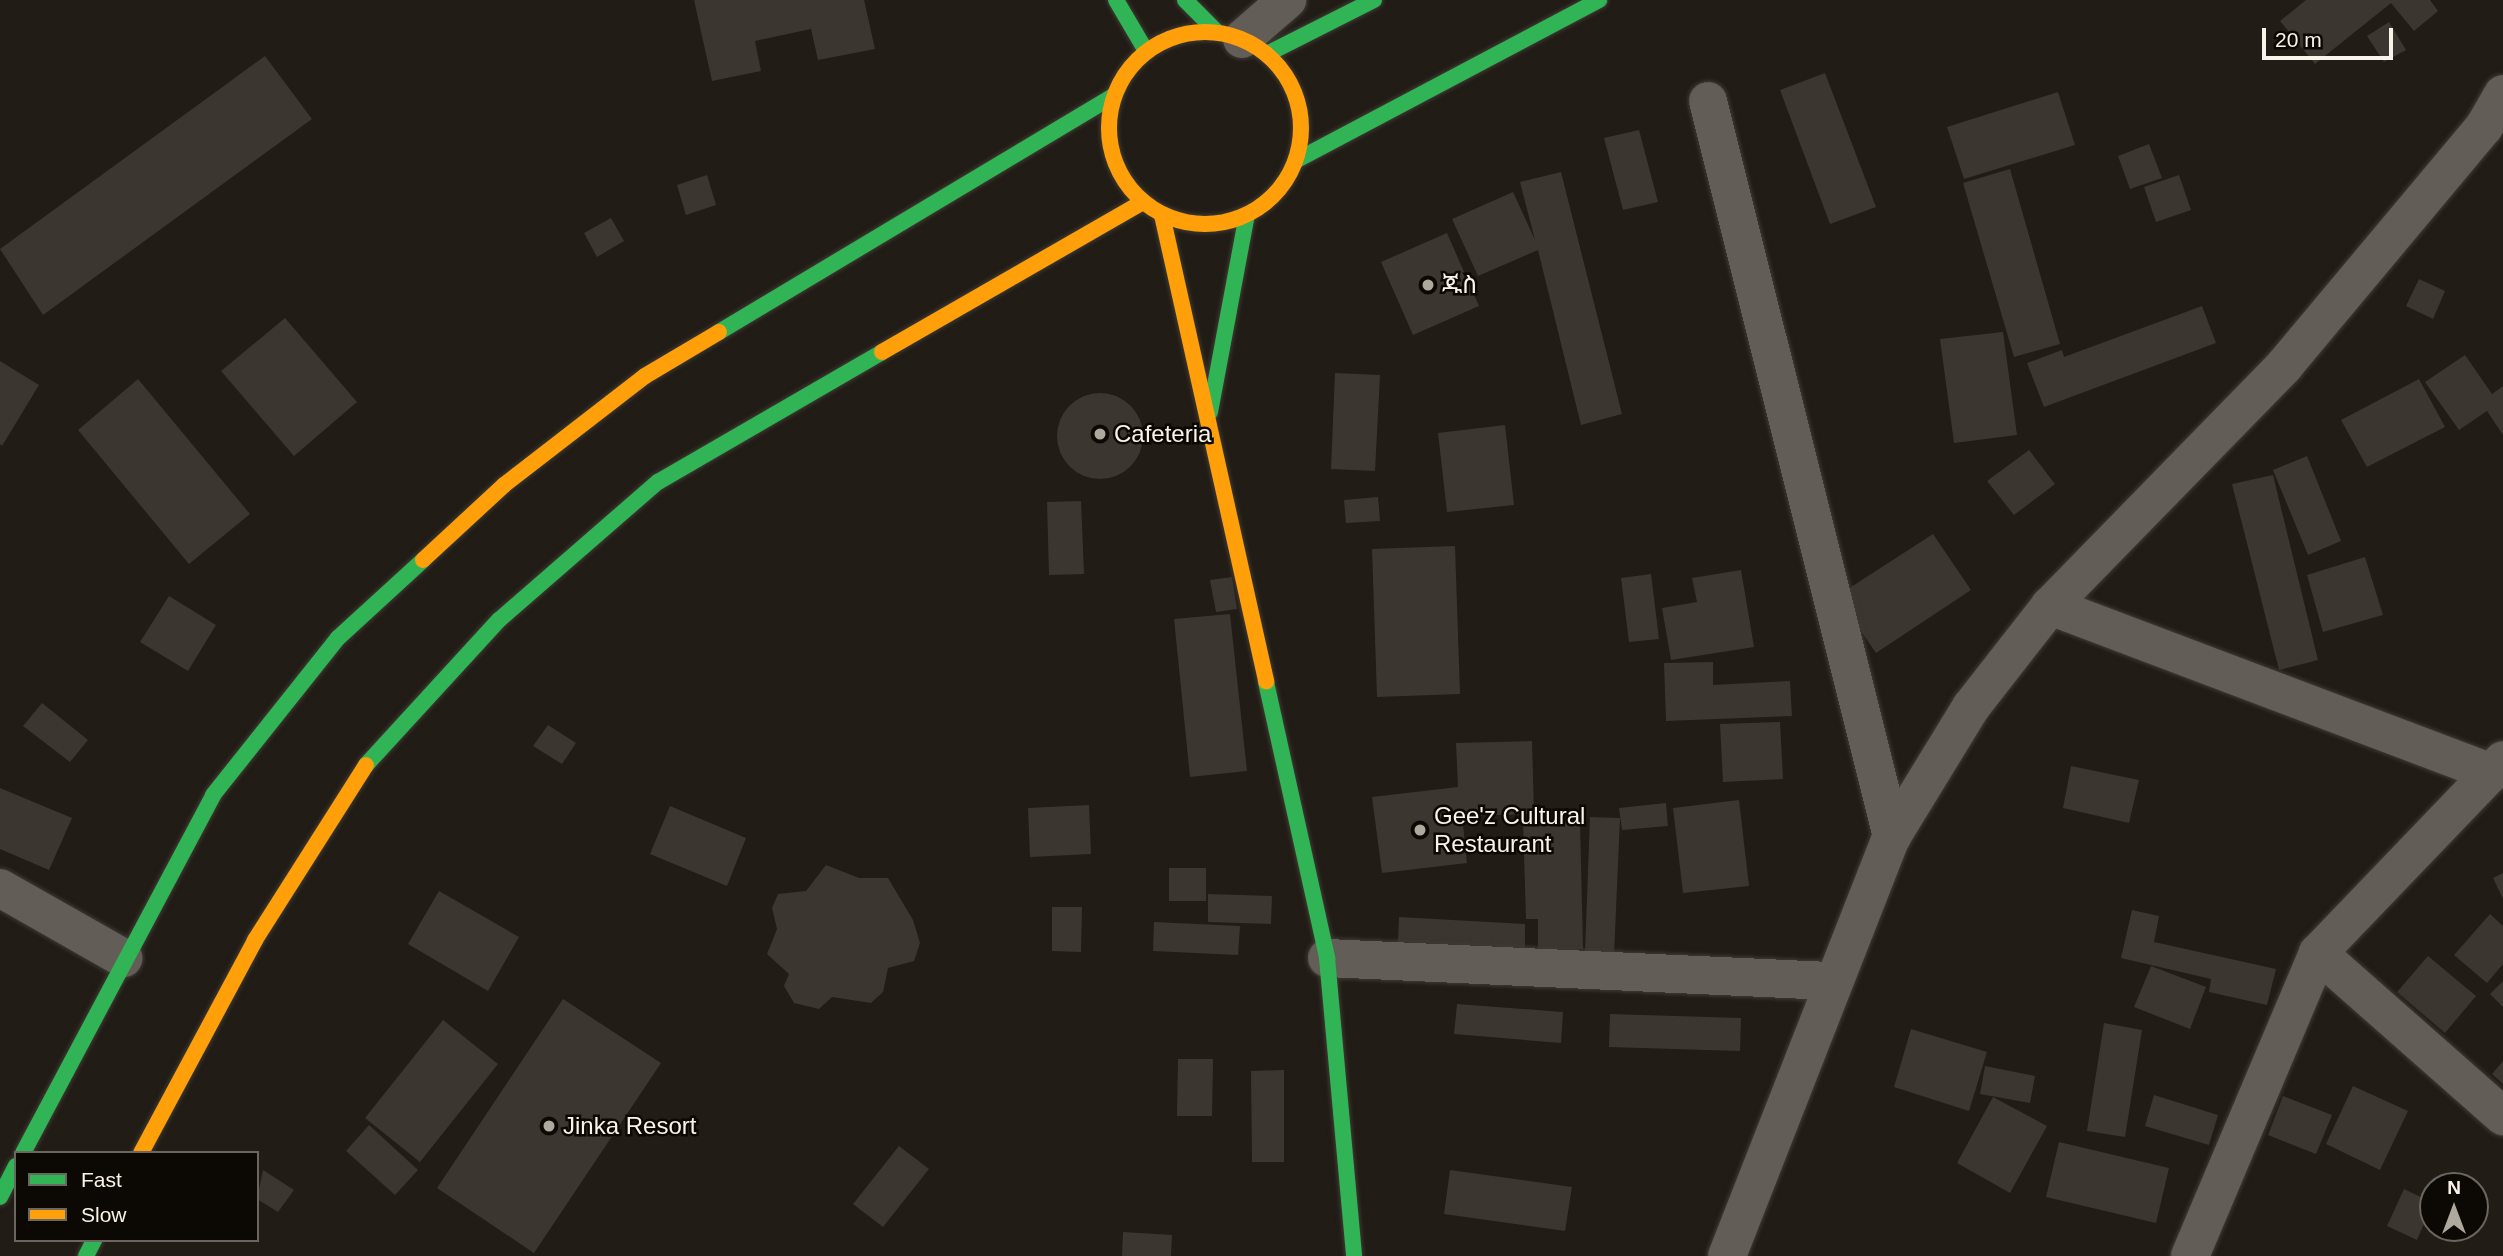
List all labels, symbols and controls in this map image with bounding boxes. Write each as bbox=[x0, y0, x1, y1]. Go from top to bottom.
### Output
scale bar bbox=[2265, 14, 2396, 58]
text: 20 m bbox=[2275, 28, 2322, 51]
place label: ጁስ bbox=[1442, 271, 1477, 299]
marker: ጁስ bbox=[1420, 277, 1436, 293]
place label: Cafeteria bbox=[1114, 420, 1211, 448]
marker: Cafeteria bbox=[1092, 426, 1108, 442]
place label: Gee'z Cultural Restaurant bbox=[1434, 802, 1585, 858]
marker: Gee'z Cultural Restaurant bbox=[1412, 822, 1428, 838]
place label: Jinka Resort bbox=[563, 1112, 696, 1140]
marker: Jinka Resort bbox=[541, 1118, 557, 1134]
legend bbox=[14, 1151, 259, 1242]
text: Fast bbox=[81, 1168, 122, 1191]
north arrow bbox=[2419, 1172, 2489, 1242]
text: N bbox=[2447, 1177, 2461, 1198]
text: Slow bbox=[81, 1203, 127, 1226]

